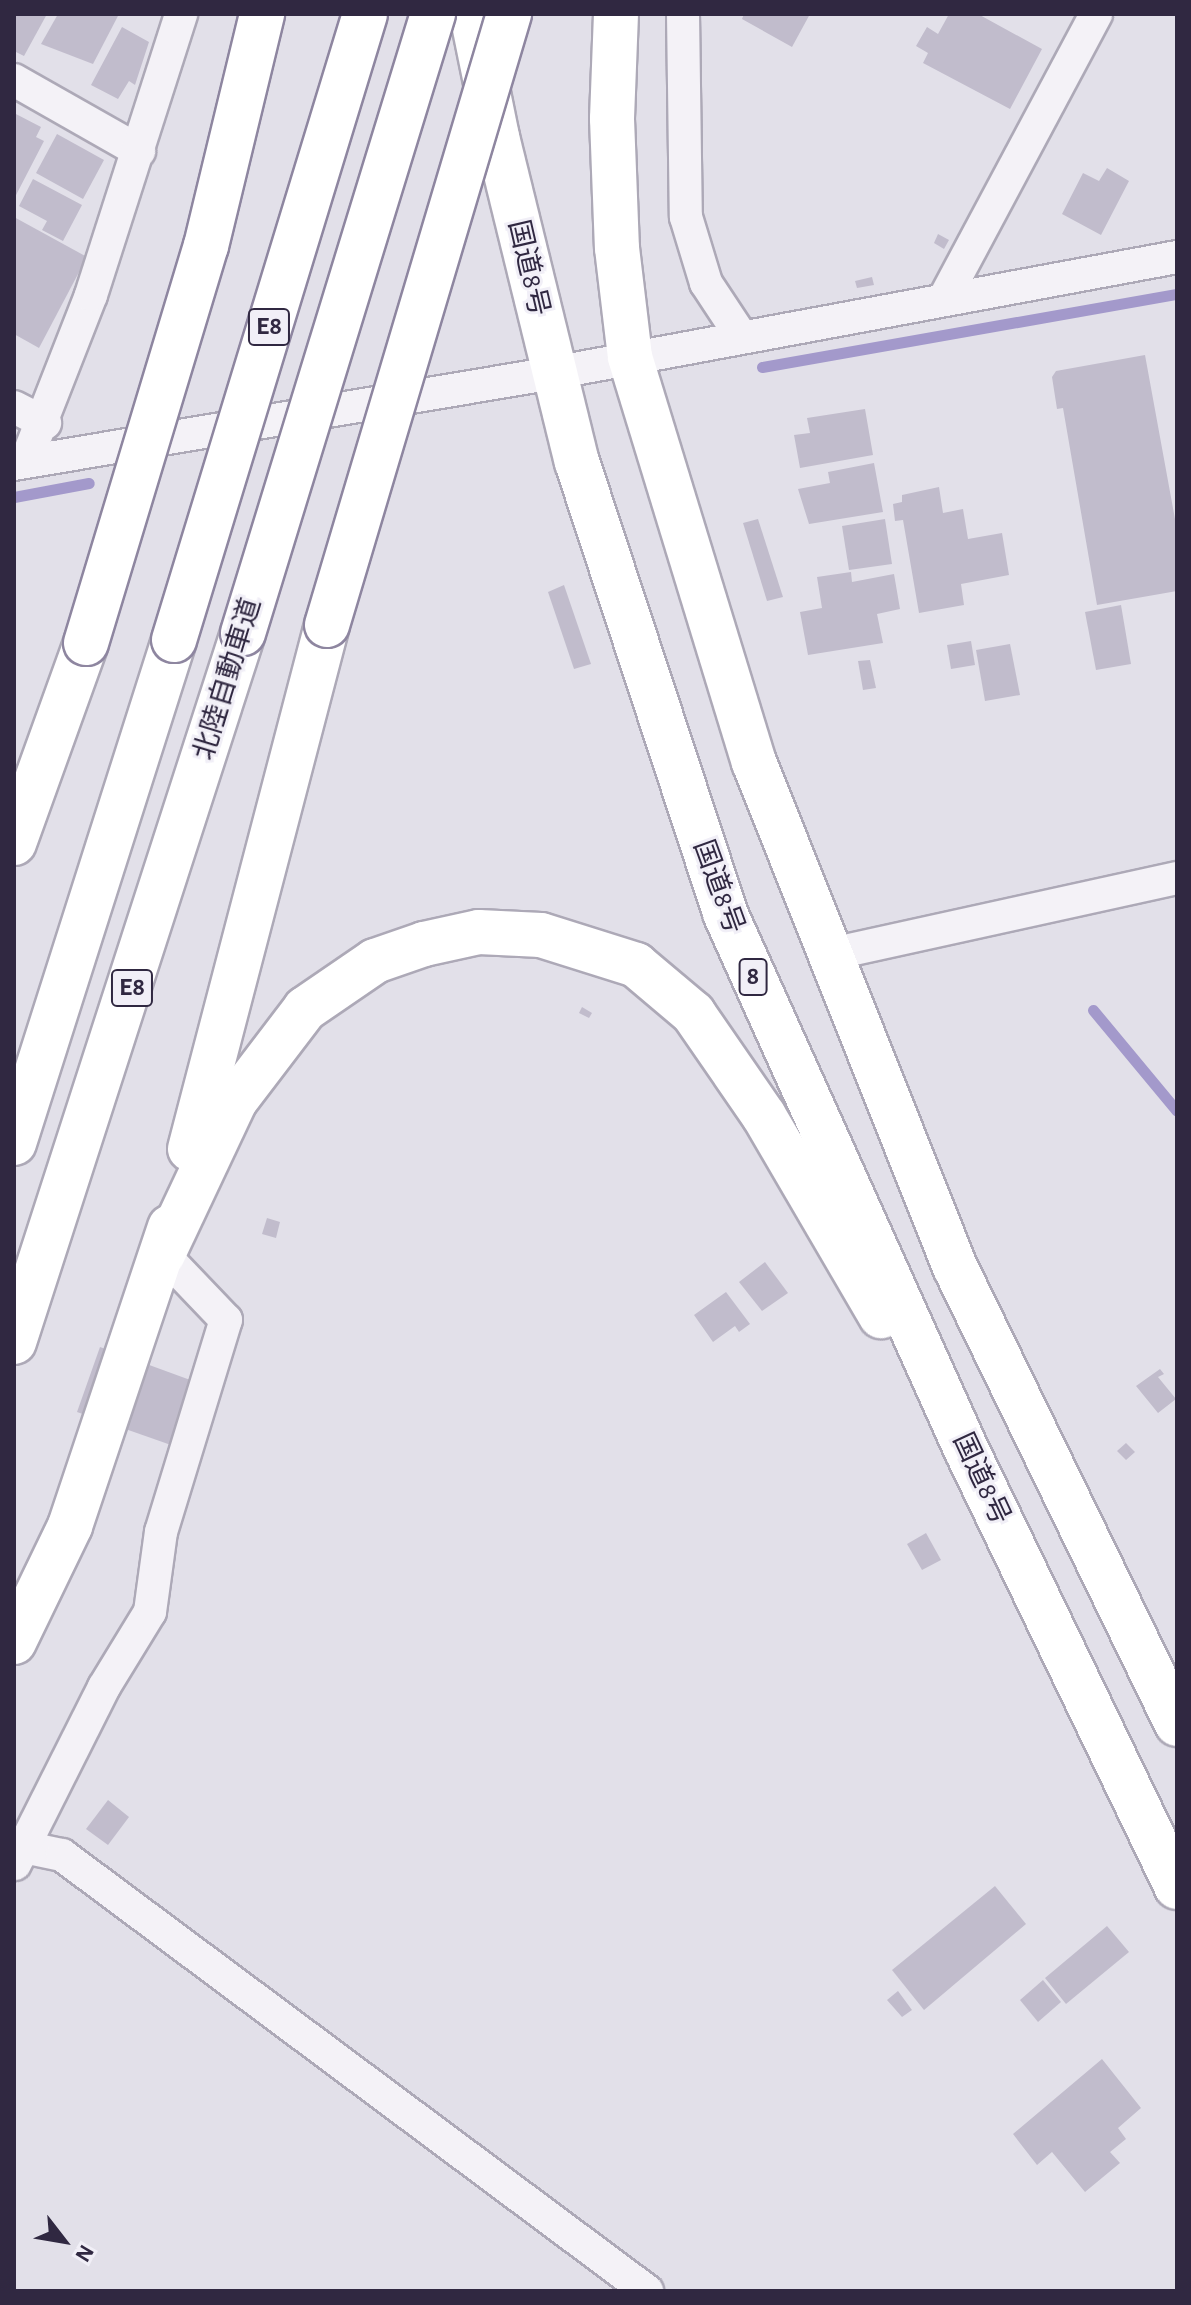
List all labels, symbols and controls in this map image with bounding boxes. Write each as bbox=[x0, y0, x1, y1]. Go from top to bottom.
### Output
street label: 国道8号 bbox=[501, 217, 555, 319]
road number: E8 bbox=[247, 305, 291, 349]
street label: 北陸自動車道 bbox=[187, 594, 269, 764]
street label: 国道8号 bbox=[686, 836, 750, 938]
road number: 8 bbox=[737, 955, 769, 999]
road number: E8 bbox=[110, 966, 154, 1010]
street label: 国道8号 bbox=[945, 1428, 1017, 1530]
north arrow bbox=[24, 2201, 104, 2281]
text: N bbox=[71, 2241, 98, 2266]

